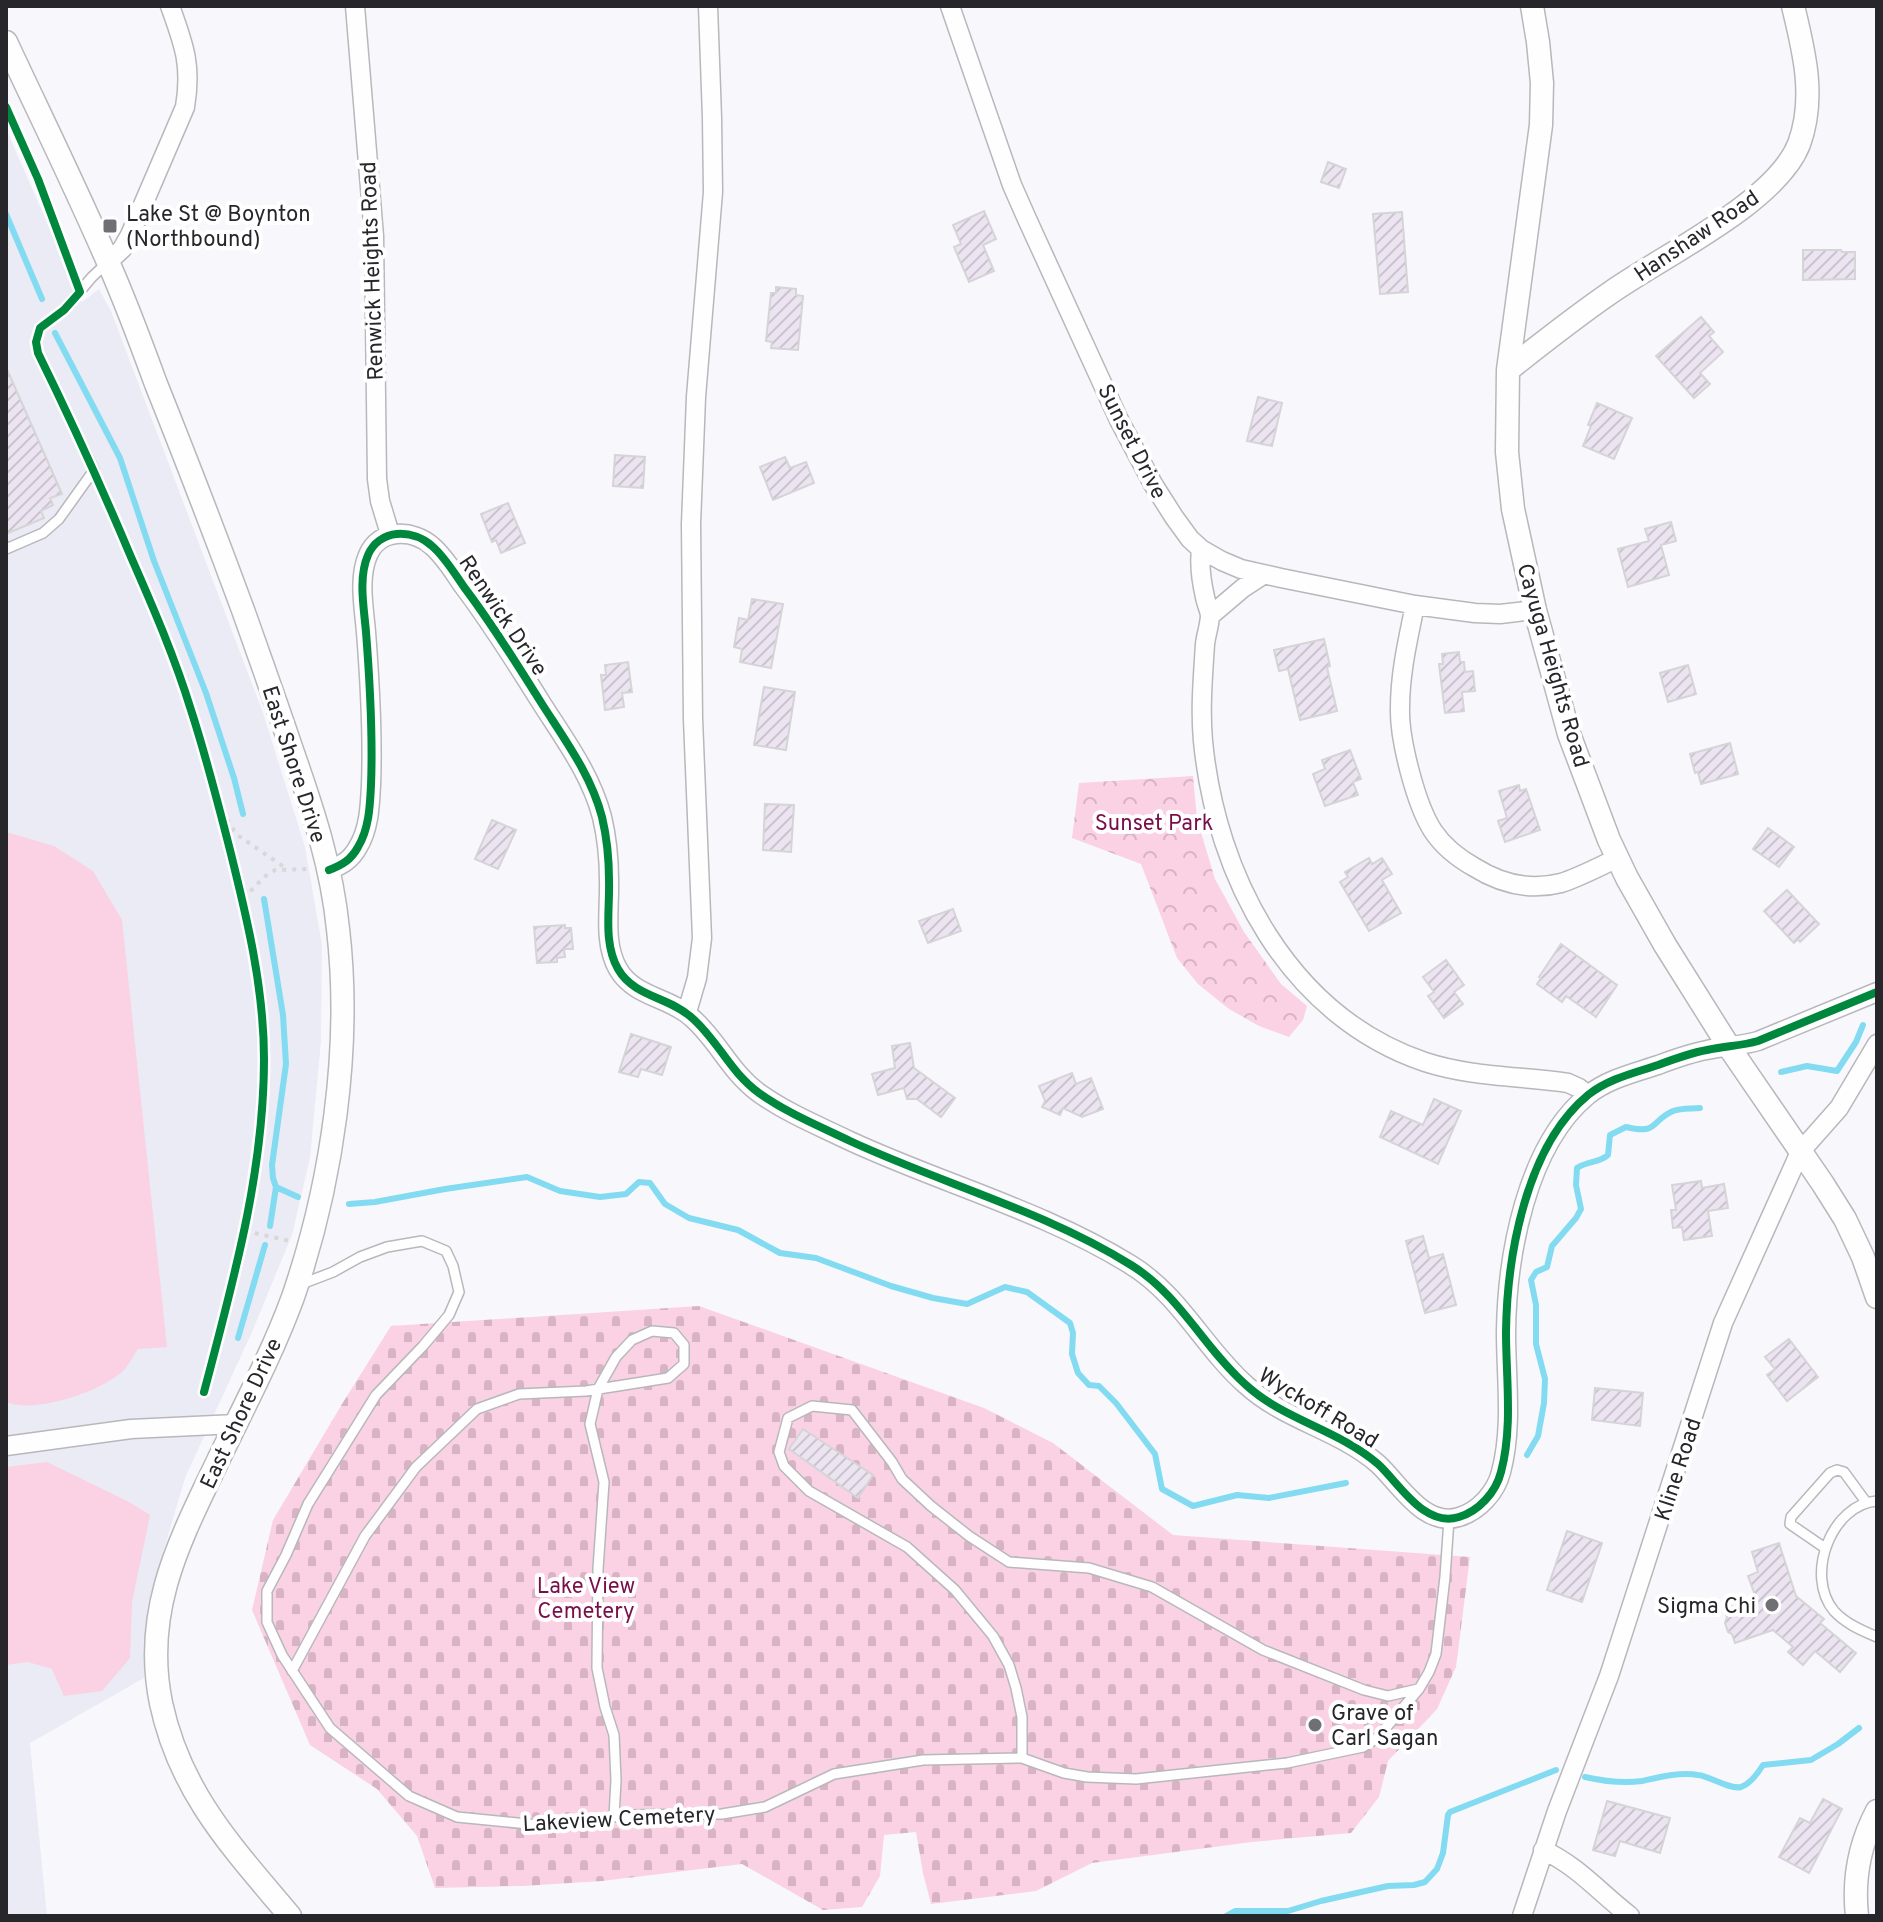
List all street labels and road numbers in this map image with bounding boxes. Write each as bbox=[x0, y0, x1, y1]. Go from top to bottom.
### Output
street label: Renwick Heights Road bbox=[356, 161, 391, 381]
street label: Hanshaw Road bbox=[1630, 185, 1765, 289]
street label: Sunset Drive bbox=[1090, 380, 1171, 504]
street label: Renwick Drive bbox=[452, 551, 552, 682]
street label: Cayuga Heights Road bbox=[1510, 561, 1594, 771]
street label: East Shore Drive bbox=[255, 683, 331, 847]
street label: East Shore Drive bbox=[195, 1334, 289, 1494]
street label: Wyckoff Road bbox=[1253, 1363, 1383, 1455]
street label: Kline Road bbox=[1650, 1415, 1709, 1525]
street label: Lakeview Cemetery bbox=[522, 1802, 716, 1839]

